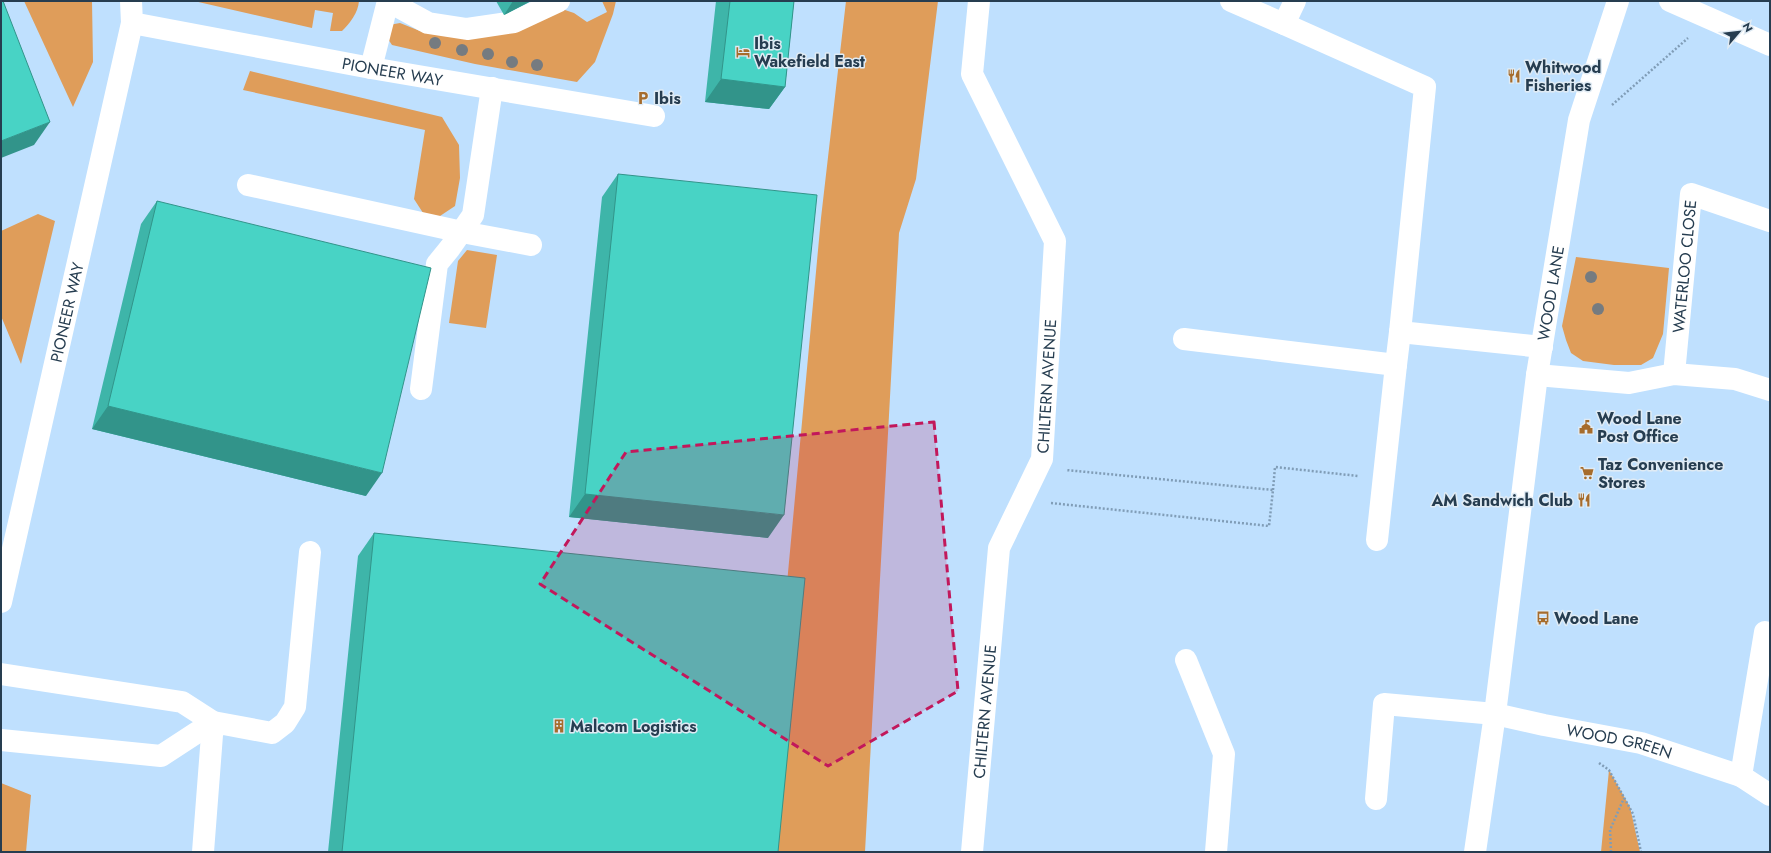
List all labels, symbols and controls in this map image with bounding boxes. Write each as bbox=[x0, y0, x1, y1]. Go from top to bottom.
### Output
north arrow bbox=[1719, 12, 1759, 52]
text: N bbox=[1739, 20, 1757, 35]
place label: Ibis Wakefield East bbox=[754, 32, 866, 73]
hotel icon: Ibis Wakefield East bbox=[735, 44, 751, 60]
street label: PIONEER WAY bbox=[340, 51, 445, 91]
place label: Whitwood Fisheries bbox=[1525, 56, 1601, 97]
restaurant icon: Whitwood Fisheries bbox=[1506, 68, 1522, 84]
place label: Ibis bbox=[654, 87, 681, 110]
parking icon: Ibis bbox=[635, 90, 651, 106]
street label: WATERLOO CLOSE bbox=[1666, 199, 1702, 334]
street label: WOOD LANE bbox=[1531, 244, 1570, 342]
street label: PIONEER WAY bbox=[44, 260, 89, 365]
street label: CHILTERN AVENUE bbox=[1031, 318, 1062, 454]
place label: Wood Lane Post Office bbox=[1597, 407, 1682, 448]
public building icon: Wood Lane Post Office bbox=[1578, 419, 1594, 435]
place label: Taz Convenience Stores bbox=[1598, 453, 1723, 494]
supermarket icon: Taz Convenience Stores bbox=[1579, 465, 1595, 481]
place label: AM Sandwich Club bbox=[1430, 489, 1573, 512]
restaurant icon: AM Sandwich Club bbox=[1576, 492, 1592, 508]
place label: Wood Lane bbox=[1554, 607, 1639, 630]
bus stop icon: Wood Lane bbox=[1535, 610, 1551, 626]
street label: CHILTERN AVENUE bbox=[967, 644, 1002, 780]
place label: Malcom Logistics bbox=[570, 715, 697, 738]
building icon: Malcom Logistics bbox=[551, 718, 567, 734]
street label: WOOD GREEN bbox=[1565, 718, 1675, 764]

